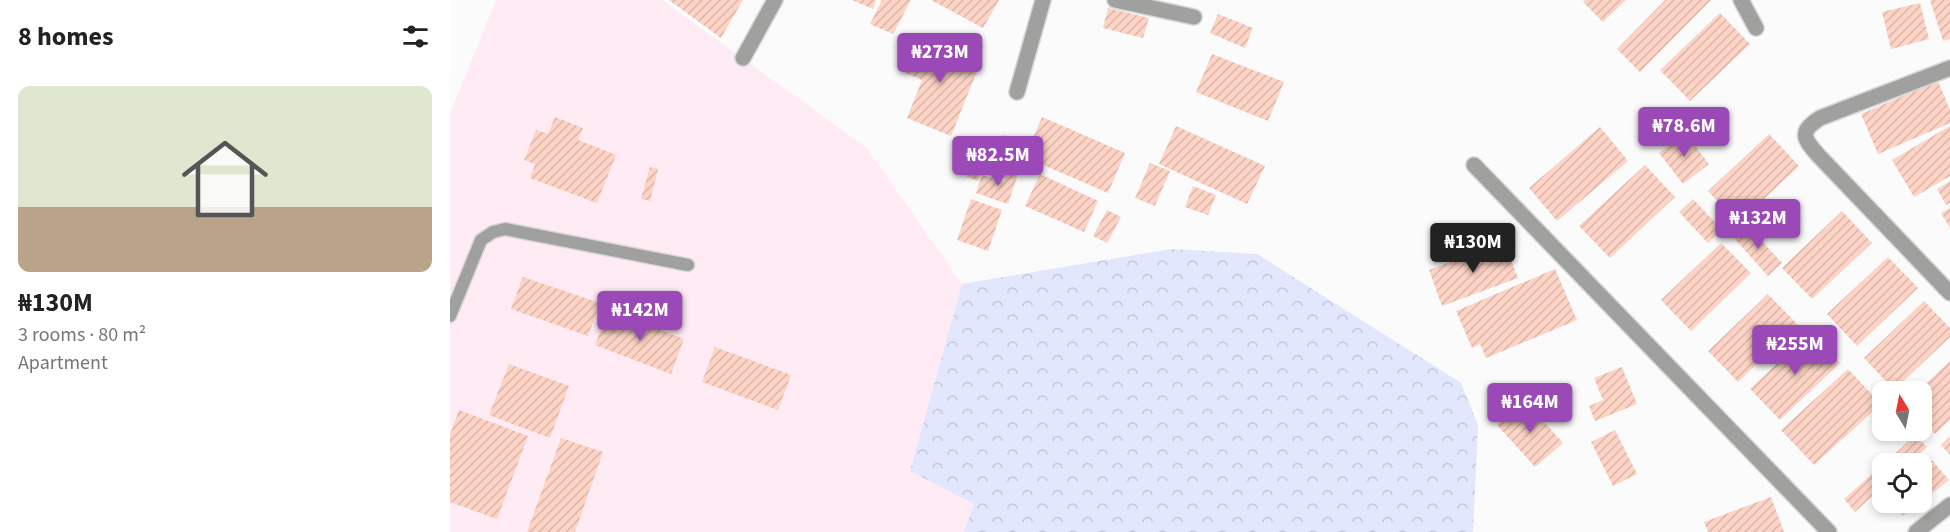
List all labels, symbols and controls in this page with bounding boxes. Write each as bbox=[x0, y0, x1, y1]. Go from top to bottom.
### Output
text: 8 homes bbox=[18, 18, 113, 55]
icon: filters bbox=[399, 20, 432, 53]
pin: ₦273M bbox=[898, 33, 982, 84]
text: ₦273M bbox=[911, 38, 969, 66]
pin: ₦78.6M bbox=[1635, 107, 1733, 158]
text: ₦78.6M bbox=[1652, 112, 1716, 140]
icon: home bbox=[171, 125, 279, 233]
pin: ₦82.5M bbox=[949, 136, 1047, 187]
text: ₦82.5M bbox=[966, 141, 1030, 169]
pin: ₦132M bbox=[1716, 199, 1800, 250]
text: ₦132M bbox=[1729, 204, 1787, 232]
pin: ₦130M bbox=[1431, 223, 1515, 274]
text: ₦130M bbox=[1444, 228, 1502, 256]
text: ₦130M bbox=[18, 284, 93, 321]
pin: ₦142M bbox=[598, 291, 682, 342]
text: ₦142M bbox=[611, 296, 669, 324]
text: 3 rooms · 80 m² bbox=[18, 321, 146, 349]
pin: ₦255M bbox=[1753, 325, 1837, 376]
text: ₦255M bbox=[1766, 330, 1824, 358]
text: Apartment bbox=[18, 349, 108, 377]
north arrow bbox=[1872, 381, 1932, 441]
map controls bbox=[1872, 381, 1932, 513]
pin: ₦164M bbox=[1488, 383, 1572, 434]
text: ₦164M bbox=[1501, 388, 1559, 416]
button: locate bbox=[1872, 453, 1932, 513]

